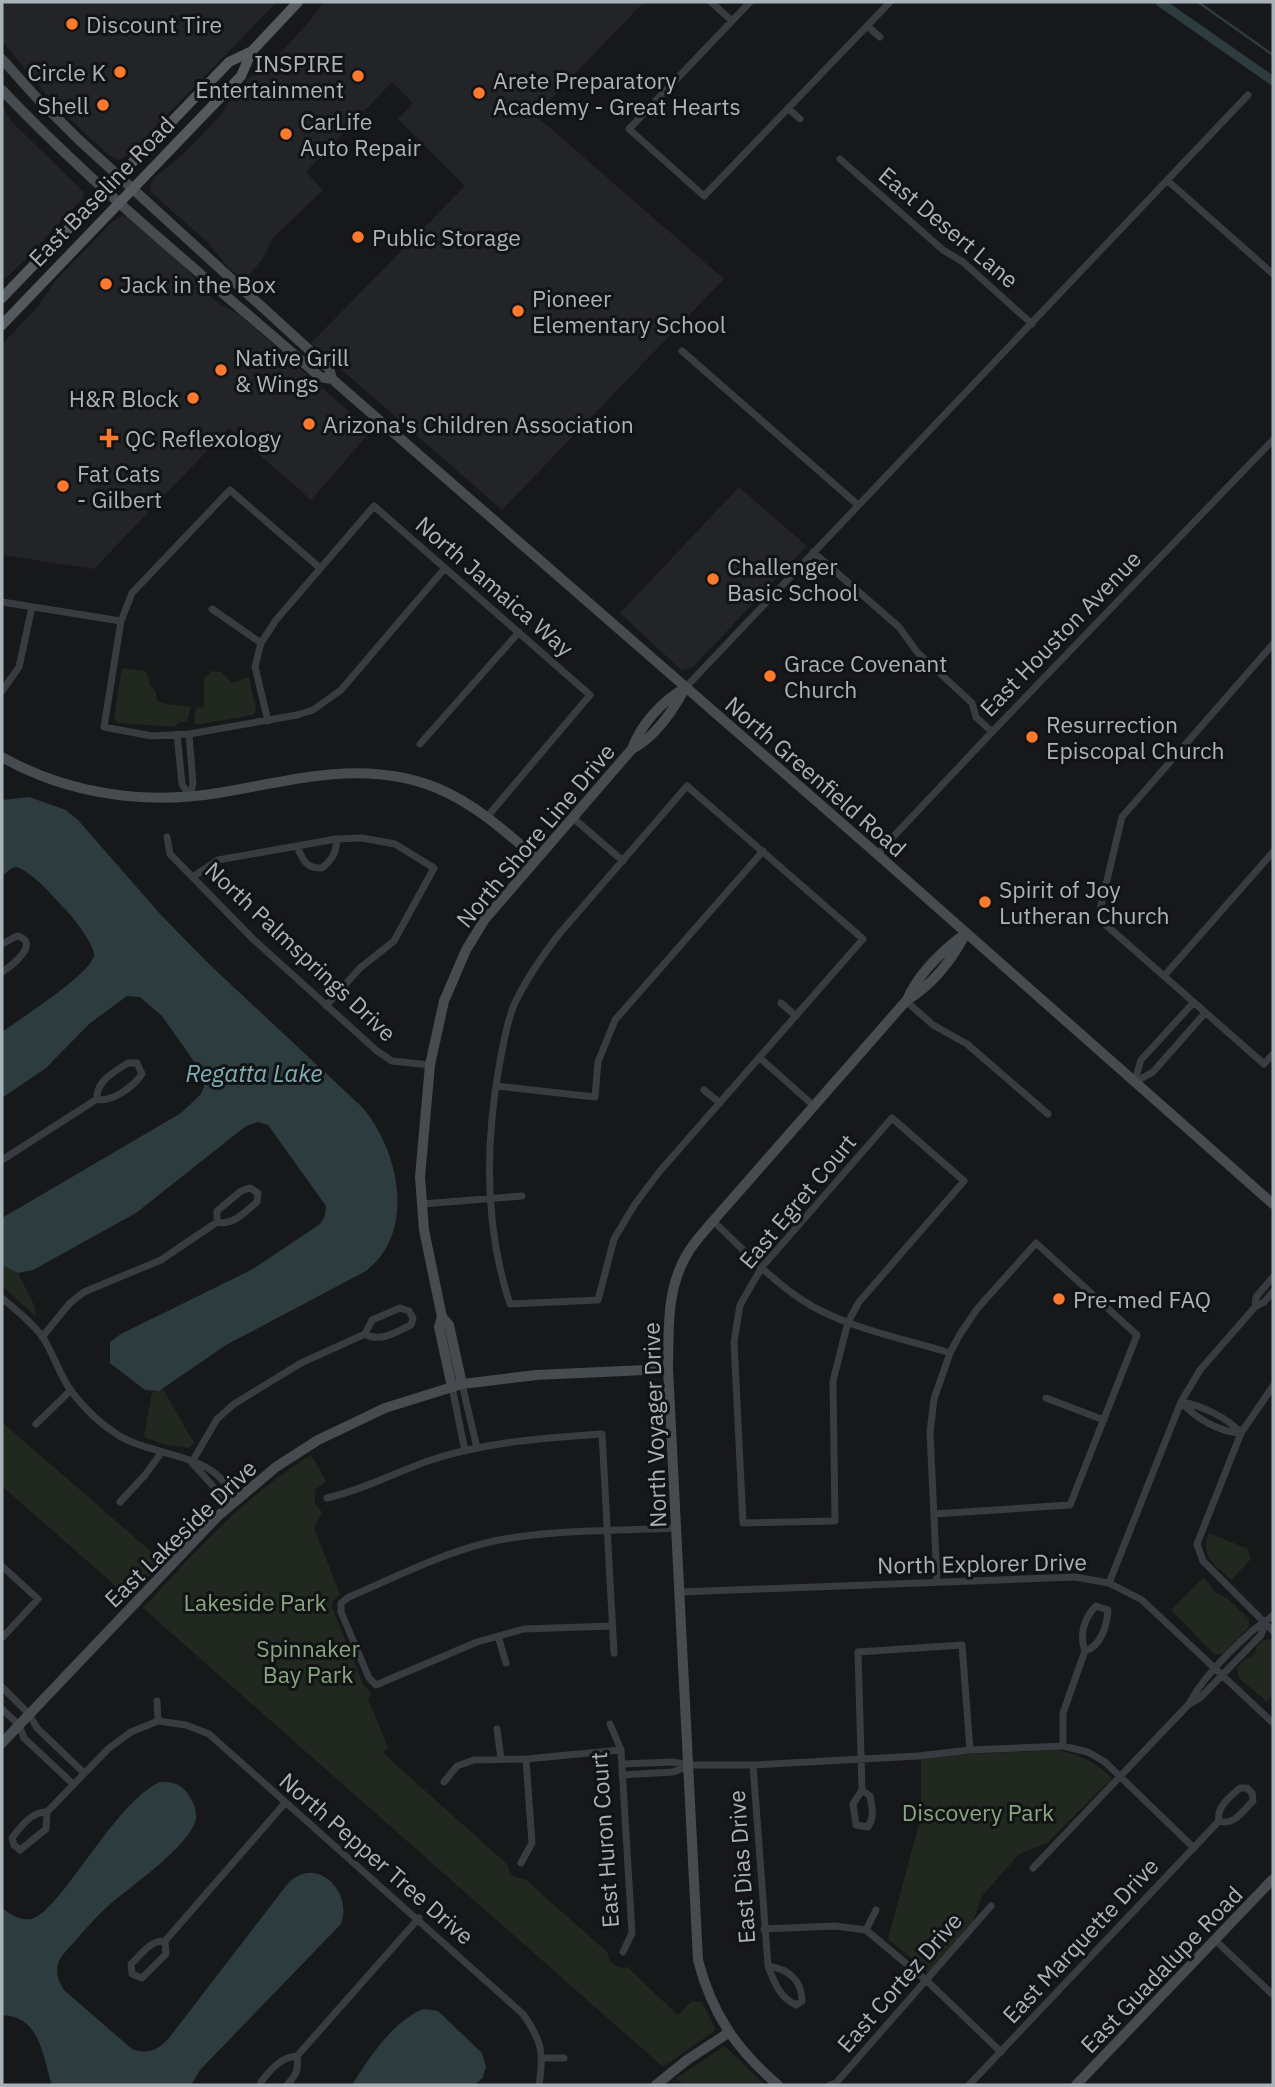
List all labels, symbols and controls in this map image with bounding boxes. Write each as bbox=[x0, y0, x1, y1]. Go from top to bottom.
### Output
place label: Discount Tire bbox=[86, 9, 222, 39]
marker: Discount Tire bbox=[64, 16, 80, 32]
place label: INSPIRE Entertainment bbox=[195, 48, 344, 104]
place label: Circle K bbox=[27, 57, 106, 87]
marker: Circle K bbox=[112, 64, 128, 80]
place label: Arete Preparatory Academy - Great Hearts bbox=[493, 65, 741, 121]
marker: INSPIRE Entertainment bbox=[350, 68, 366, 84]
marker: Arete Preparatory Academy - Great Hearts bbox=[471, 85, 487, 101]
place label: Shell bbox=[38, 90, 89, 120]
marker: Shell bbox=[95, 97, 111, 113]
place label: CarLife Auto Repair bbox=[300, 106, 421, 162]
street label: East Baseline Road bbox=[22, 110, 180, 272]
marker: CarLife Auto Repair bbox=[278, 126, 294, 142]
street label: East Desert Lane bbox=[873, 160, 1025, 294]
place label: Public Storage bbox=[372, 222, 521, 252]
marker: Public Storage bbox=[350, 229, 366, 245]
place label: Jack in the Box bbox=[120, 269, 276, 299]
marker: Jack in the Box bbox=[98, 276, 114, 292]
place label: Pioneer Elementary School bbox=[532, 283, 726, 339]
marker: Pioneer Elementary School bbox=[510, 303, 526, 319]
place label: Native Grill & Wings bbox=[235, 342, 349, 398]
marker: Native Grill & Wings bbox=[213, 362, 229, 378]
place label: H&R Block bbox=[69, 383, 179, 413]
marker: H&R Block bbox=[185, 390, 201, 406]
place label: Arizona's Children Association bbox=[323, 409, 634, 439]
marker: Arizona's Children Association bbox=[301, 416, 317, 432]
place label: QC Reflexology bbox=[125, 423, 282, 453]
marker: QC Reflexology bbox=[99, 428, 119, 448]
place label: Fat Cats - Gilbert bbox=[77, 458, 162, 514]
marker: Fat Cats - Gilbert bbox=[55, 478, 71, 494]
street label: North Jamaica Way bbox=[410, 509, 581, 663]
street label: East Houston Avenue bbox=[973, 544, 1147, 722]
place label: Challenger Basic School bbox=[727, 551, 858, 607]
marker: Challenger Basic School bbox=[705, 571, 721, 587]
place label: Grace Covenant Church bbox=[784, 648, 947, 704]
marker: Grace Covenant Church bbox=[762, 668, 778, 684]
street label: North Greenfield Road bbox=[719, 689, 913, 863]
place label: Resurrection Episcopal Church bbox=[1046, 709, 1225, 765]
marker: Resurrection Episcopal Church bbox=[1024, 729, 1040, 745]
street label: North Shore Line Drive bbox=[449, 737, 621, 933]
street label: North Palmsprings Drive bbox=[199, 855, 403, 1047]
place label: Spirit of Joy Lutheran Church bbox=[999, 874, 1170, 930]
marker: Spirit of Joy Lutheran Church bbox=[977, 894, 993, 910]
water label: Regatta Lake bbox=[186, 1057, 322, 1089]
street label: East Egret Court bbox=[732, 1127, 862, 1275]
place label: Pre-med FAQ bbox=[1073, 1284, 1211, 1314]
marker: Pre-med FAQ bbox=[1051, 1291, 1067, 1307]
street label: North Voyager Drive bbox=[635, 1322, 673, 1528]
street label: East Lakeside Drive bbox=[98, 1453, 262, 1613]
street label: North Explorer Drive bbox=[877, 1546, 1087, 1580]
park label: Lakeside Park bbox=[183, 1587, 327, 1617]
park label: Spinnaker Bay Park bbox=[256, 1633, 360, 1689]
street label: East Huron Court bbox=[583, 1751, 625, 1929]
street label: North Pepper Tree Drive bbox=[274, 1765, 480, 1951]
street label: East Dias Drive bbox=[721, 1789, 761, 1945]
park label: Discovery Park bbox=[902, 1797, 1054, 1827]
street label: East Marquette Drive bbox=[995, 1851, 1165, 2029]
street label: East Guadalupe Road bbox=[1074, 1879, 1248, 2059]
street label: East Cortez Drive bbox=[830, 1906, 968, 2058]

